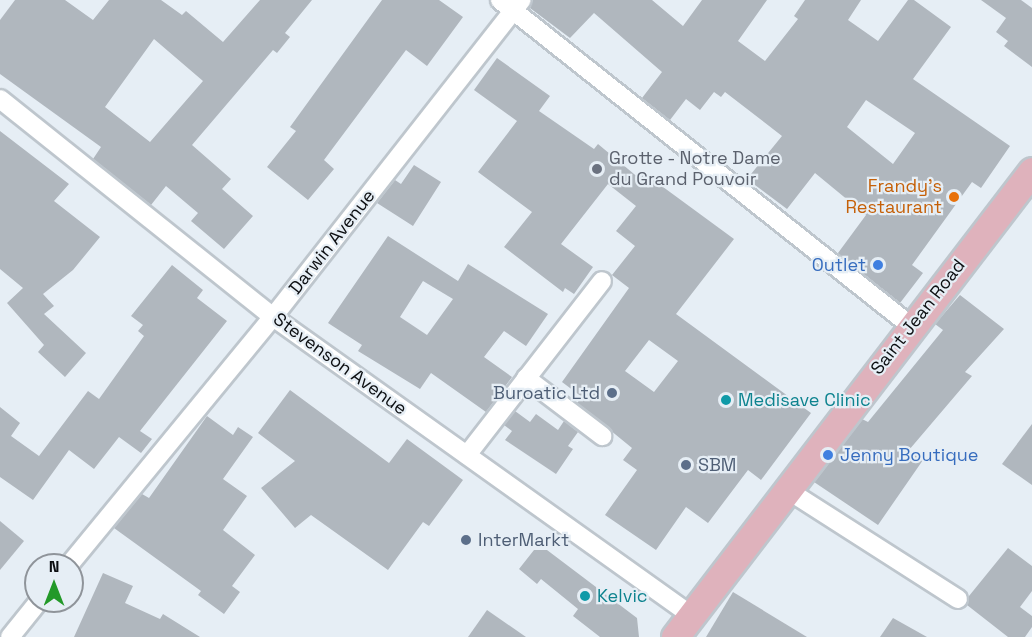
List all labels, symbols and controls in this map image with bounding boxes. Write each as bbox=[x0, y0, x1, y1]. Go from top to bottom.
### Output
place label: Grotte - Notre Dame du Grand Pouvoir bbox=[609, 148, 782, 190]
marker: Grotte - Notre Dame du Grand Pouvoir bbox=[590, 162, 604, 176]
place label: Frandy's Restaurant bbox=[845, 176, 942, 219]
street label: Darwin Avenue bbox=[284, 185, 380, 299]
marker: Frandy's Restaurant bbox=[947, 190, 961, 204]
place label: Outlet bbox=[812, 254, 866, 276]
street label: Saint Jean Road bbox=[866, 255, 970, 379]
marker: Outlet bbox=[871, 258, 885, 272]
street label: Stevenson Avenue bbox=[269, 308, 411, 420]
place label: Buroatic Ltd bbox=[493, 382, 600, 404]
marker: Buroatic Ltd bbox=[605, 386, 619, 400]
place label: Medisave Clinic bbox=[738, 389, 871, 411]
marker: Medisave Clinic bbox=[719, 393, 733, 407]
place label: Jenny Boutique bbox=[840, 444, 978, 466]
marker: Jenny Boutique bbox=[821, 448, 835, 462]
place label: SBM bbox=[698, 454, 736, 476]
marker: SBM bbox=[679, 458, 693, 472]
place label: InterMarkt bbox=[478, 529, 569, 551]
marker: InterMarkt bbox=[459, 533, 473, 547]
north arrow bbox=[24, 553, 84, 613]
text: N bbox=[49, 556, 59, 577]
place label: Kelvic bbox=[597, 585, 648, 607]
marker: Kelvic bbox=[578, 589, 592, 603]

